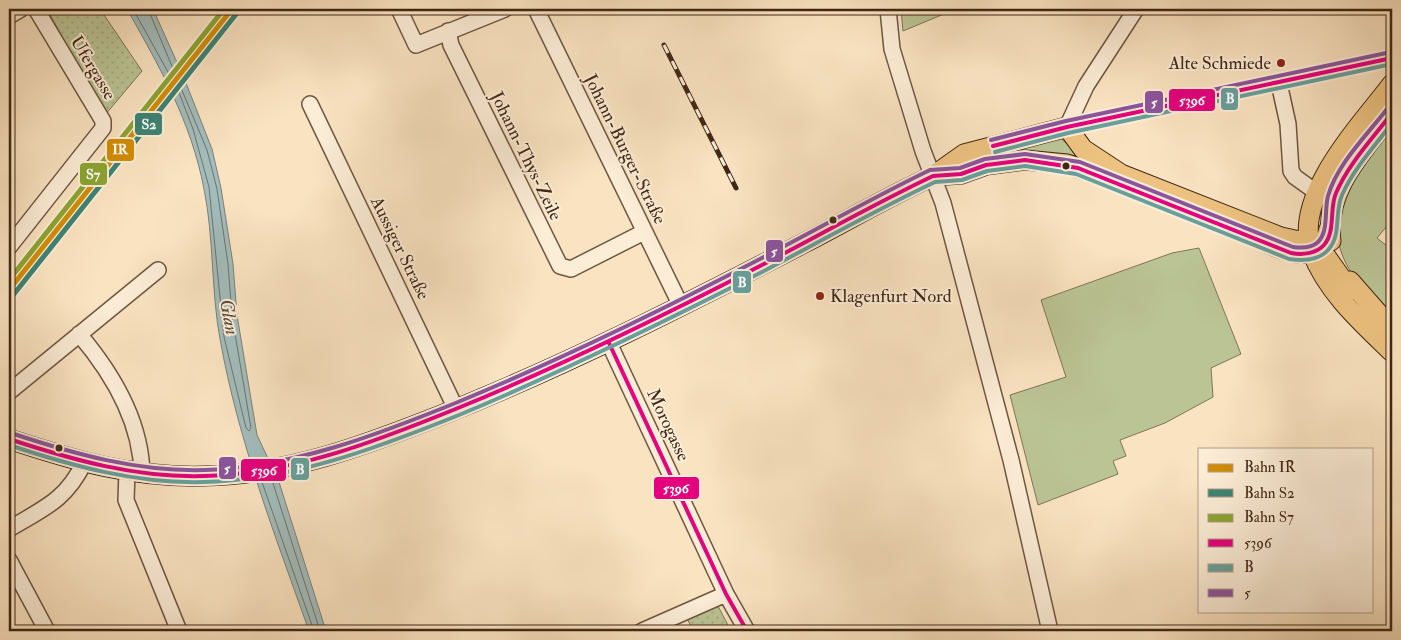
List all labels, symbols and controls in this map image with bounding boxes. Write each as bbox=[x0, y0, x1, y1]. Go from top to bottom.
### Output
street label: Ufergasse bbox=[65, 32, 121, 105]
place label: Alte Schmiede bbox=[1168, 52, 1271, 75]
marker: Alte Schmiede bbox=[1275, 57, 1287, 69]
street label: Johann-Burger-Straße bbox=[578, 69, 672, 228]
street label: Johann-Thys-Zeile bbox=[484, 87, 567, 225]
line badge: B bbox=[1220, 87, 1239, 111]
line badge: 5396 bbox=[1168, 88, 1216, 112]
line badge: 5 bbox=[1144, 90, 1164, 114]
text: B bbox=[1225, 90, 1235, 107]
text: 5396 bbox=[1179, 92, 1206, 109]
text: 5 bbox=[1151, 94, 1158, 111]
line badge: S2 bbox=[134, 112, 163, 136]
text: S2 bbox=[142, 116, 156, 133]
line badge: IR bbox=[106, 138, 135, 162]
text: IR bbox=[112, 141, 129, 158]
unlabelled marker bbox=[1061, 161, 1071, 171]
line badge: S7 bbox=[79, 162, 108, 186]
text: S7 bbox=[86, 166, 101, 183]
street label: Aussiger Straße bbox=[365, 192, 435, 304]
unlabelled marker bbox=[828, 215, 838, 225]
line badge: 5 bbox=[765, 239, 784, 263]
text: 5 bbox=[771, 243, 778, 260]
line badge: B bbox=[732, 270, 752, 294]
text: B bbox=[737, 274, 747, 291]
place label: Klagenfurt Nord bbox=[830, 285, 952, 308]
marker: Klagenfurt Nord bbox=[814, 290, 826, 302]
water label: Glan bbox=[214, 297, 244, 337]
street label: Morogasse bbox=[641, 385, 695, 465]
unlabelled marker bbox=[54, 443, 64, 453]
legend bbox=[1198, 448, 1374, 612]
line badge: 5 bbox=[218, 456, 237, 480]
line badge: B bbox=[290, 457, 310, 481]
line badge: 5396 bbox=[240, 458, 287, 482]
text: Bahn IR bbox=[1244, 458, 1297, 477]
text: 5 bbox=[224, 460, 231, 477]
text: B bbox=[295, 461, 305, 478]
text: 5396 bbox=[251, 462, 278, 479]
line badge: 5396 bbox=[653, 476, 700, 500]
text: 5396 bbox=[663, 480, 690, 497]
text: Bahn S2 bbox=[1244, 484, 1295, 503]
text: Bahn S7 bbox=[1244, 508, 1294, 527]
text: 5396 bbox=[1244, 534, 1273, 553]
text: B bbox=[1244, 558, 1254, 577]
text: 5 bbox=[1244, 584, 1251, 603]

